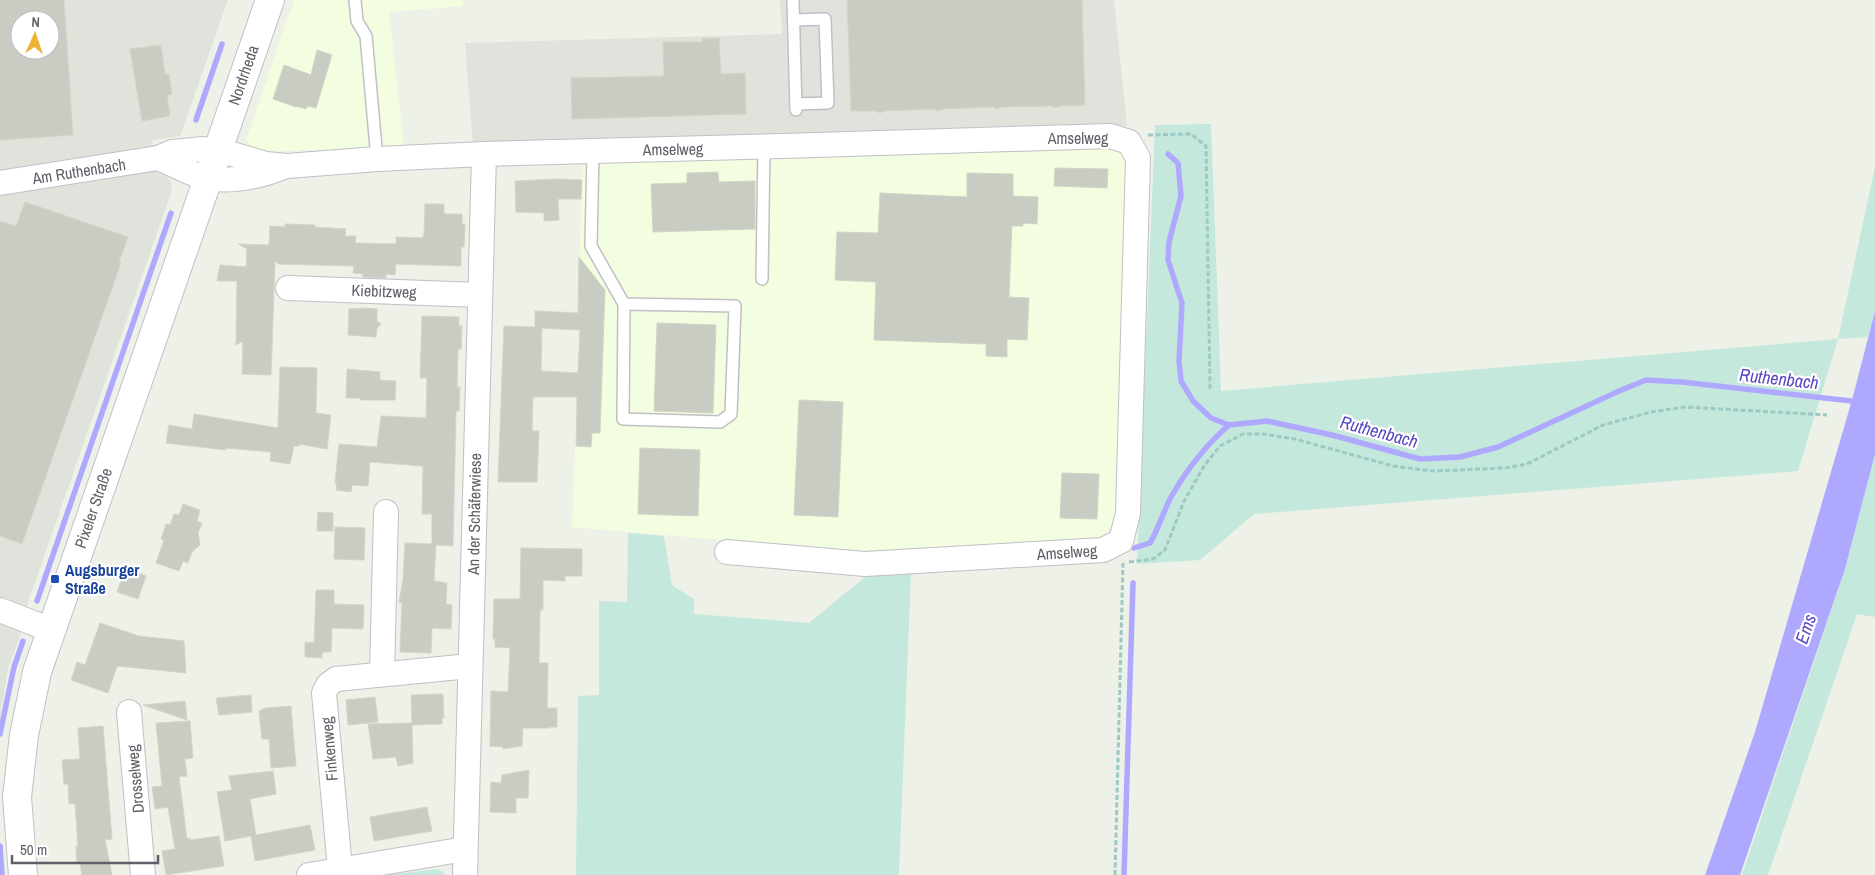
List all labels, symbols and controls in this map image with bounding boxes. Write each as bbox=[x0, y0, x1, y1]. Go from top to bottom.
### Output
north arrow bbox=[10, 10, 60, 60]
text: N bbox=[31, 13, 40, 31]
street label: Nordrheda bbox=[223, 41, 264, 108]
street label: Amselweg bbox=[1047, 127, 1109, 149]
street label: Amselweg bbox=[642, 137, 704, 161]
street label: Am Ruthenbach bbox=[30, 153, 127, 189]
street label: Kiebitzweg bbox=[351, 279, 418, 303]
water label: Ruthenbach bbox=[1738, 362, 1820, 395]
water label: Ruthenbach bbox=[1337, 409, 1421, 454]
street label: An der Schäferwiese bbox=[462, 453, 486, 576]
street label: Pixeler Straße bbox=[69, 465, 117, 551]
street label: Amselweg bbox=[1035, 539, 1099, 565]
place label: Augsburger Straße bbox=[65, 559, 140, 599]
marker: Augsburger Straße bbox=[49, 573, 61, 585]
water label: Ems bbox=[1789, 611, 1822, 647]
street label: Finkenweg bbox=[315, 715, 343, 782]
street label: Drosselweg bbox=[121, 743, 149, 814]
scale bar bbox=[12, 832, 159, 864]
text: 50 m bbox=[20, 839, 47, 860]

